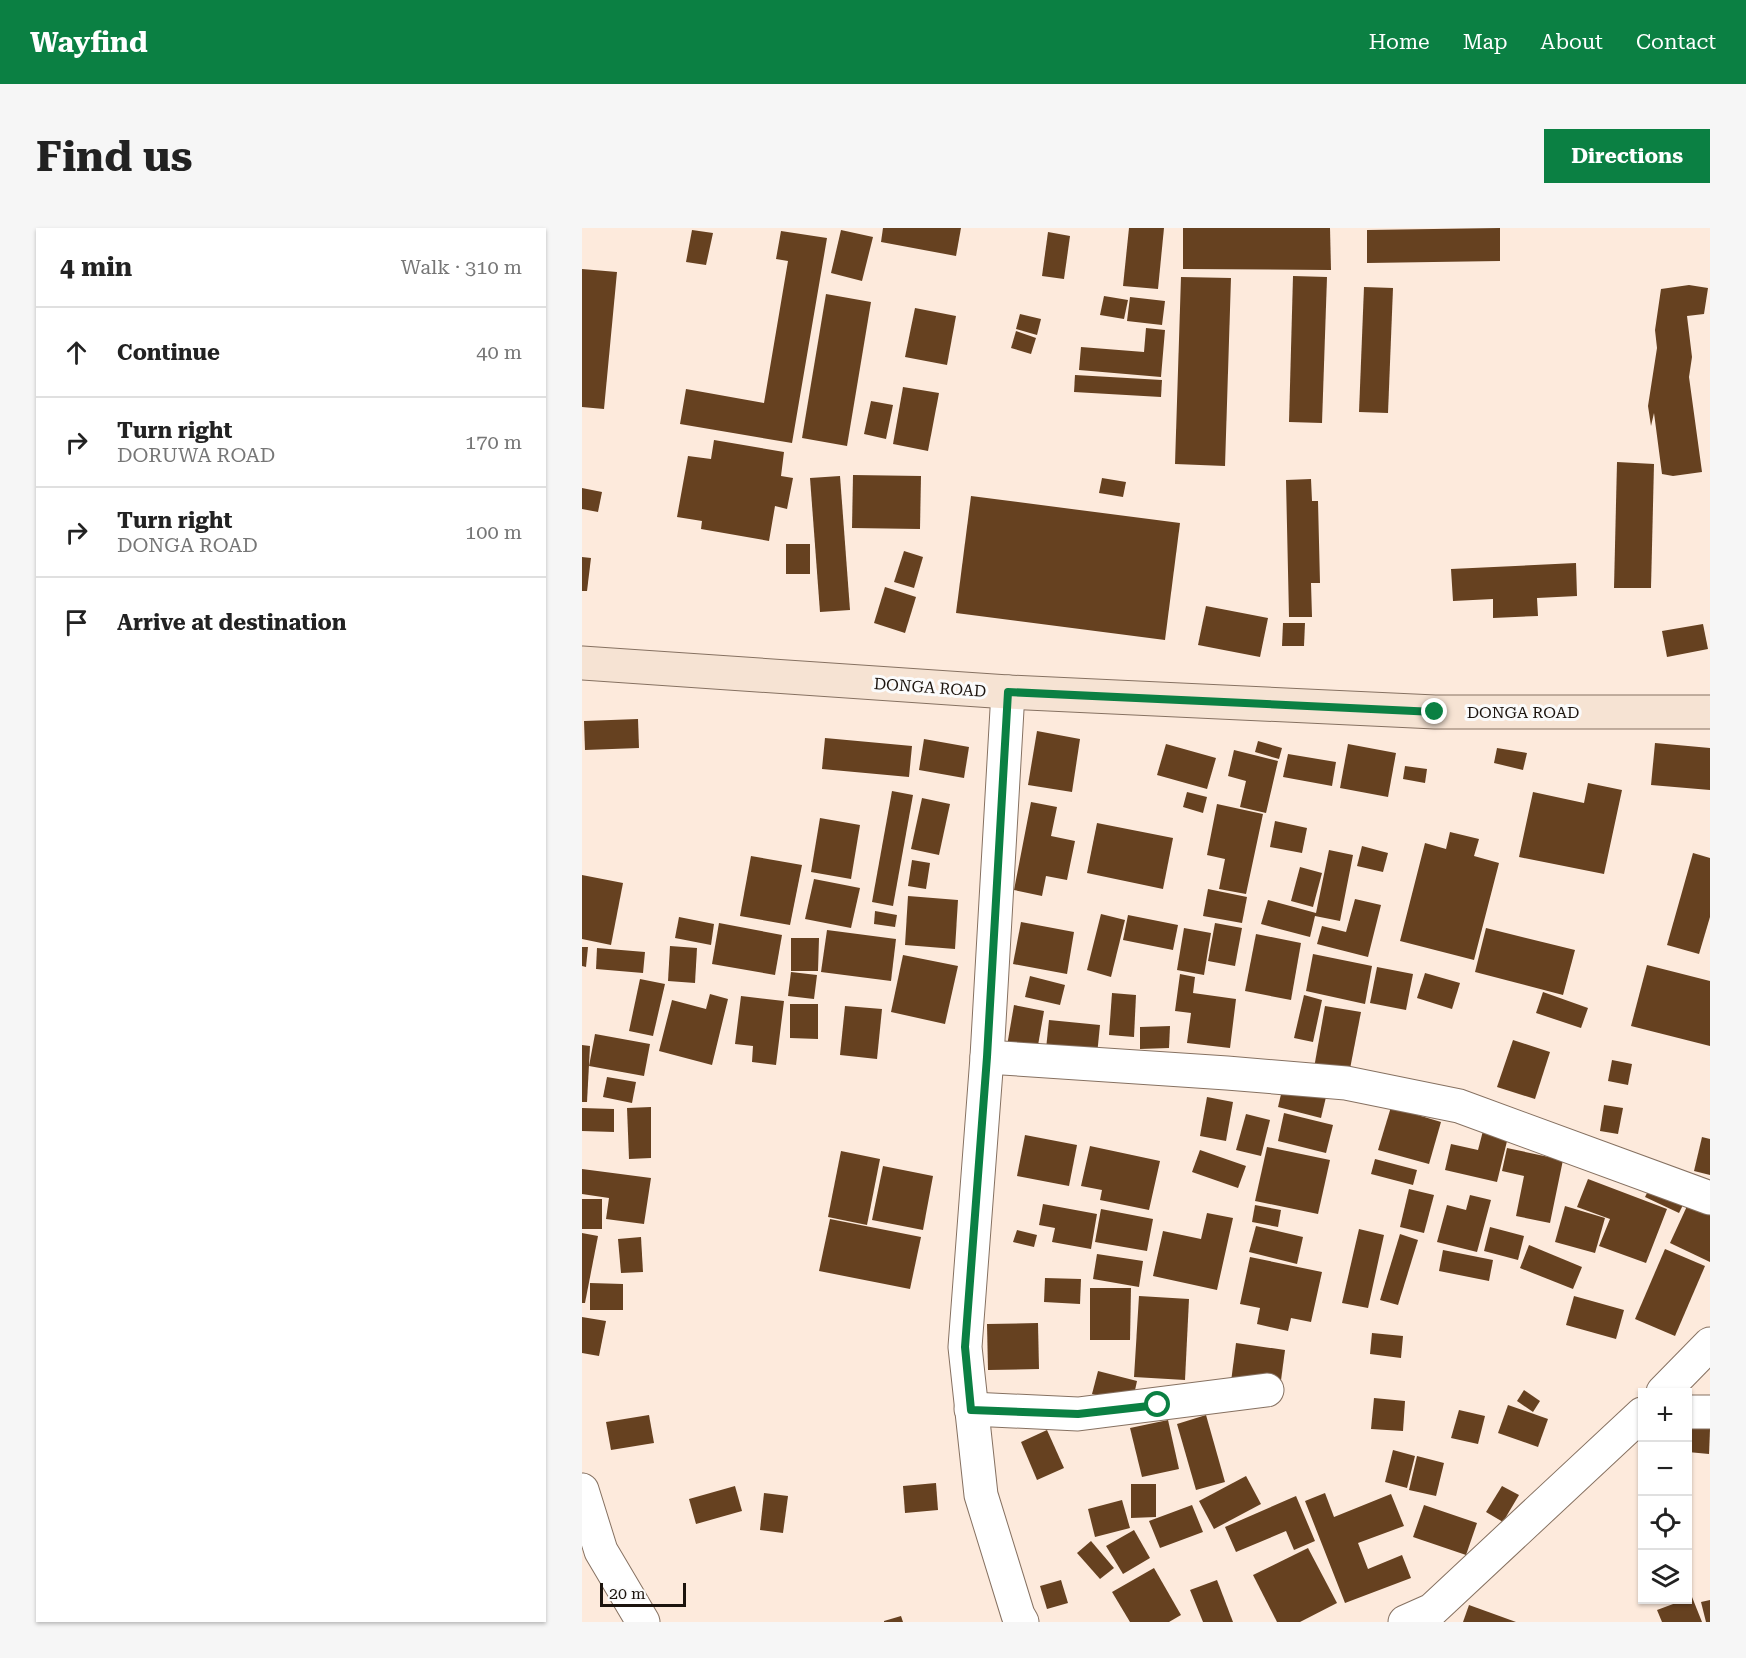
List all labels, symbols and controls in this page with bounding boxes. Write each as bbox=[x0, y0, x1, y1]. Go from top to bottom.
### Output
text: Wayfind bbox=[30, 26, 148, 59]
text: Home bbox=[1369, 30, 1430, 54]
text: Map bbox=[1463, 30, 1508, 54]
text: About bbox=[1541, 30, 1603, 54]
text: Contact bbox=[1636, 30, 1716, 54]
button: Directions bbox=[1544, 129, 1710, 183]
text: Find us bbox=[36, 132, 193, 181]
text: 4 min bbox=[60, 252, 132, 282]
text: Walk · 310 m bbox=[401, 255, 522, 279]
icon: ahead bbox=[60, 336, 93, 369]
text: Continue bbox=[117, 340, 220, 365]
text: 40 m bbox=[476, 340, 522, 364]
text: Turn right bbox=[117, 418, 232, 443]
icon: right bbox=[60, 426, 93, 459]
text: 170 m bbox=[465, 430, 522, 454]
text: DORUWA ROAD bbox=[117, 443, 275, 467]
text: Turn right bbox=[117, 508, 232, 533]
icon: right bbox=[60, 516, 93, 549]
text: 100 m bbox=[465, 520, 522, 544]
text: DONGA ROAD bbox=[117, 533, 258, 557]
icon: arrive bbox=[60, 606, 93, 639]
text: Arrive at destination bbox=[117, 610, 346, 635]
street label: DONGA ROAD bbox=[873, 674, 987, 701]
route end bbox=[1421, 698, 1447, 724]
street label: DONGA ROAD bbox=[1467, 703, 1579, 722]
map controls bbox=[1638, 1388, 1692, 1604]
button: + bbox=[1638, 1388, 1692, 1442]
route start bbox=[1144, 1391, 1170, 1417]
button: − bbox=[1638, 1442, 1692, 1496]
button: locate bbox=[1638, 1496, 1692, 1550]
button: layers bbox=[1638, 1550, 1692, 1604]
scale bar bbox=[600, 1580, 686, 1608]
text: 20 m bbox=[609, 1584, 646, 1603]

